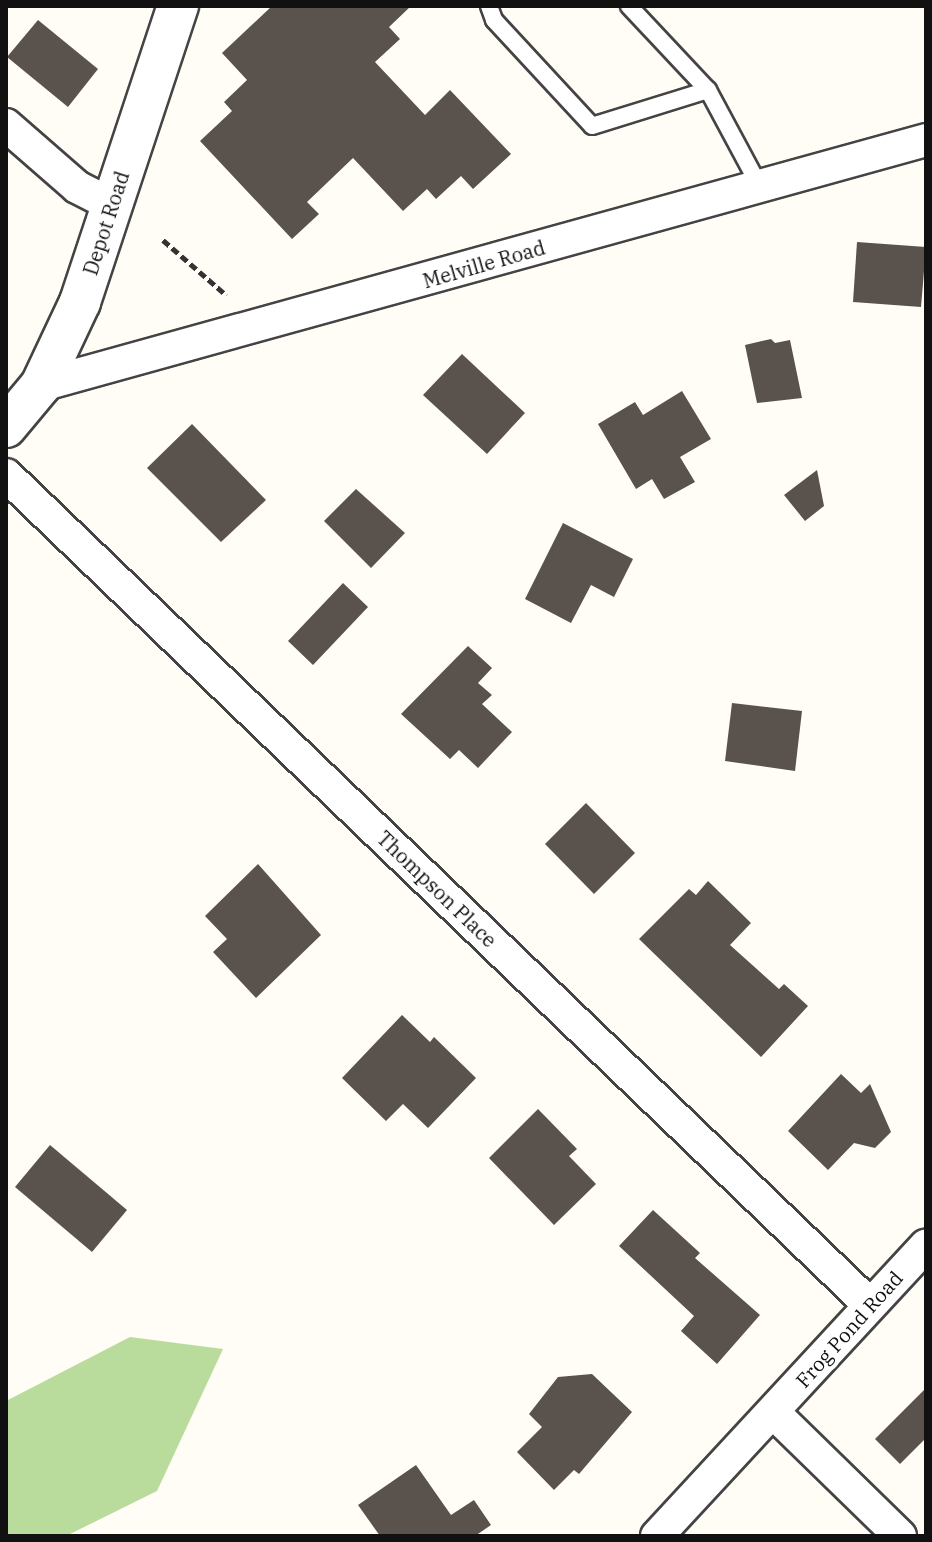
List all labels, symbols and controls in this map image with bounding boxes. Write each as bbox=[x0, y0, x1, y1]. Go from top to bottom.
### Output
street label: Depot Road bbox=[78, 168, 134, 278]
street label: Melville Road bbox=[420, 235, 548, 293]
street label: Thompson Place bbox=[372, 826, 502, 952]
street label: Frog Pond Road bbox=[790, 1266, 908, 1392]

